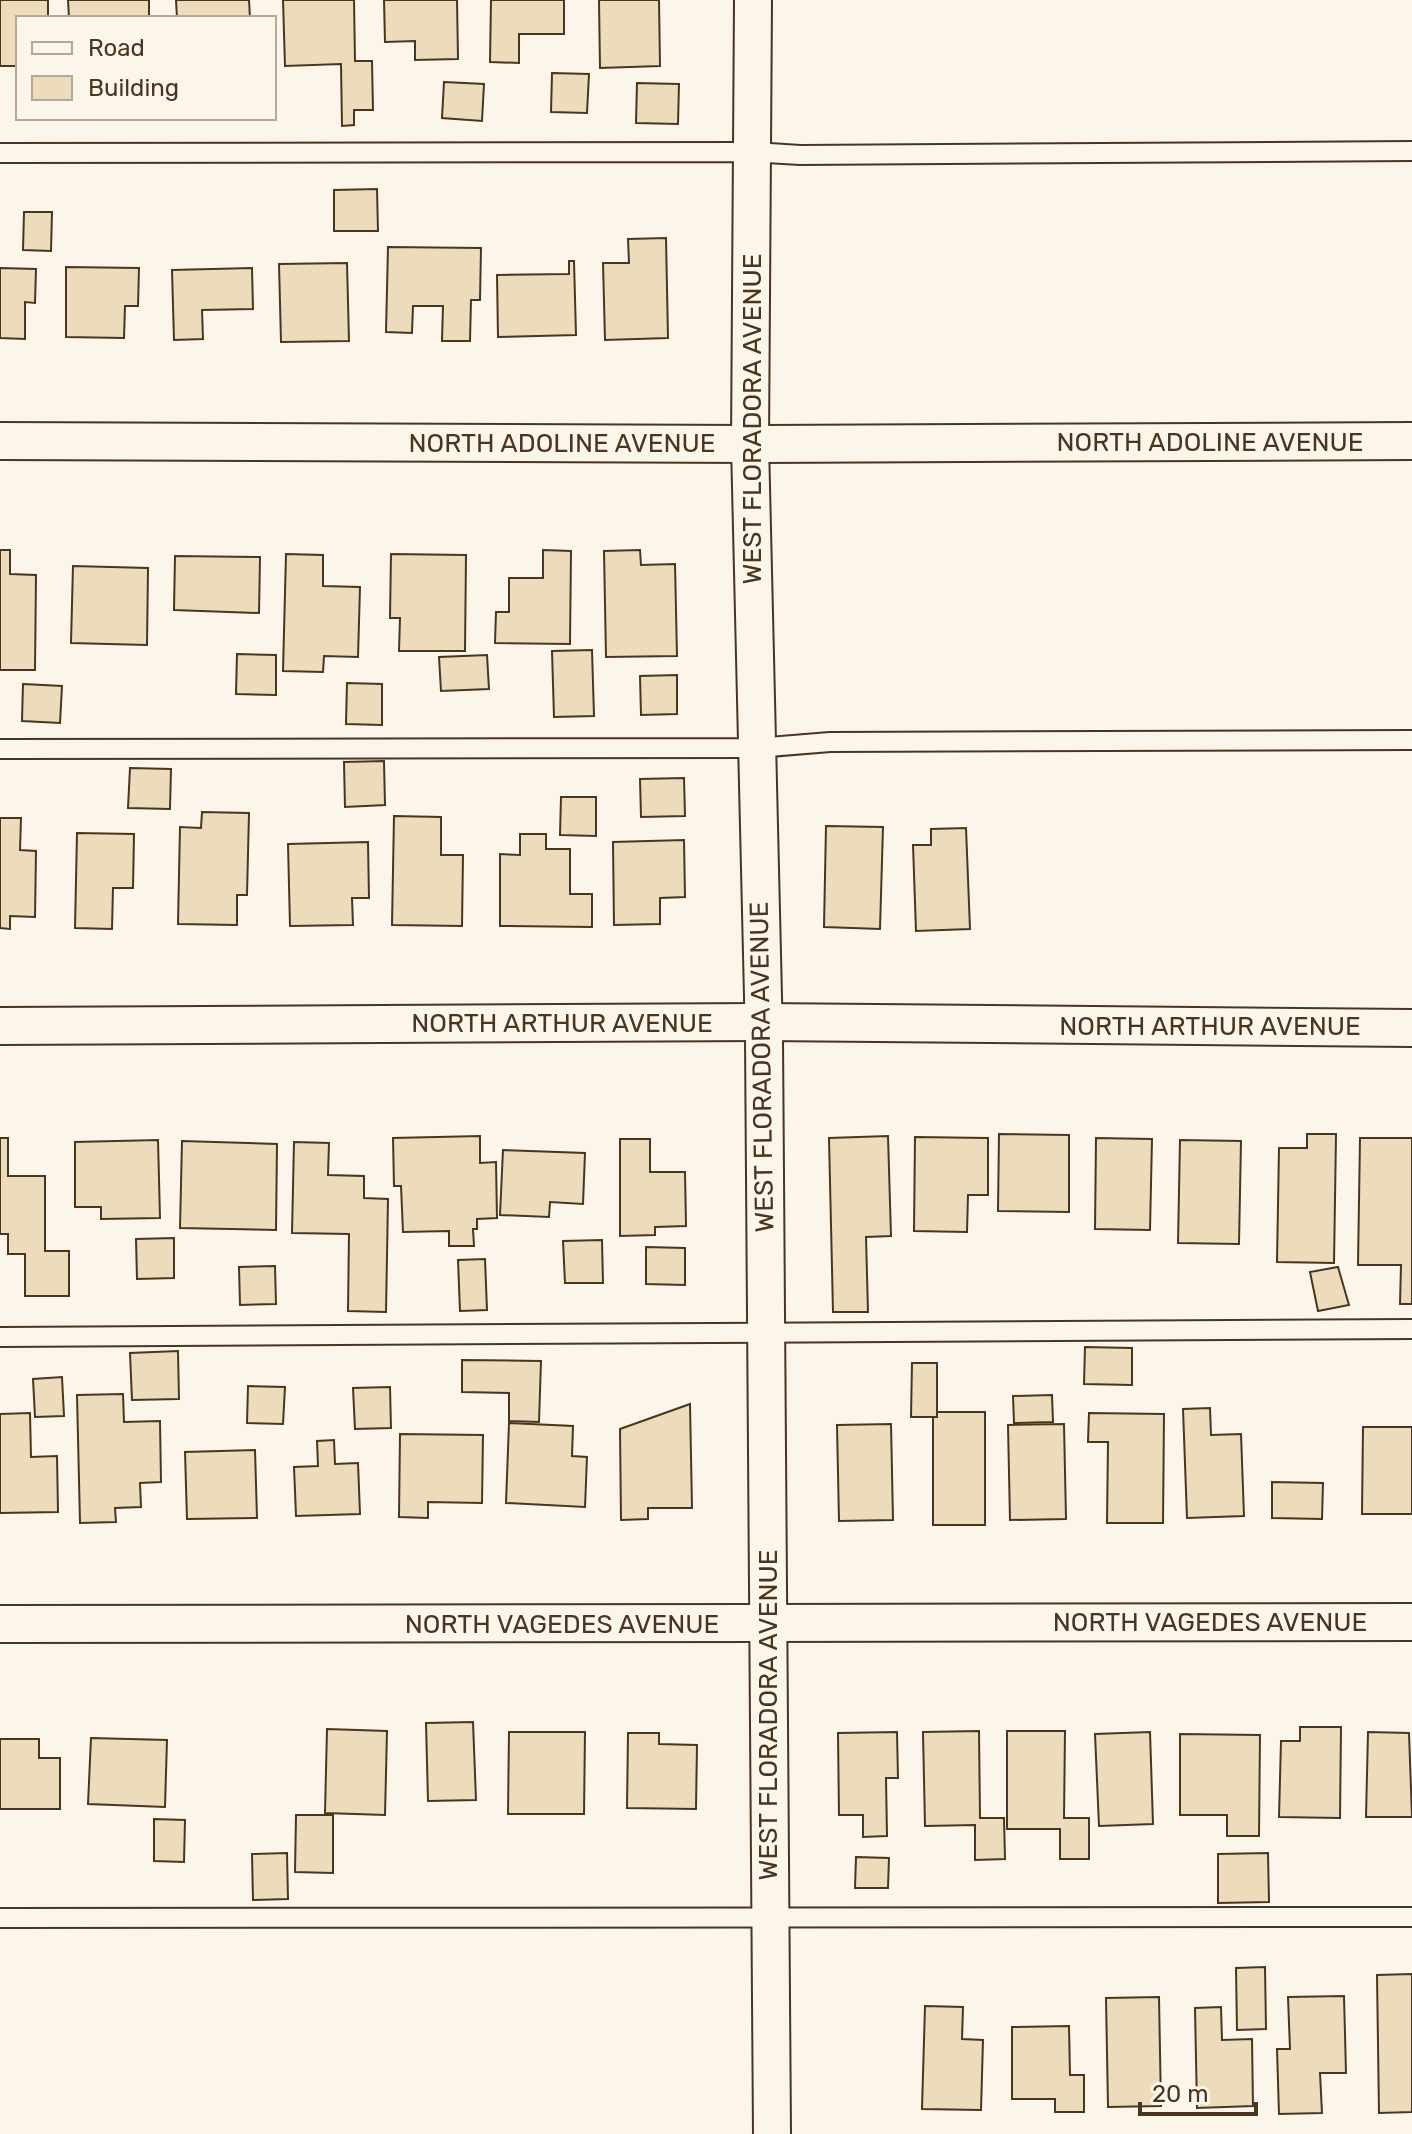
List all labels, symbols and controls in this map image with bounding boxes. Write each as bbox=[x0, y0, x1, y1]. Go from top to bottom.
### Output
legend bbox=[16, 16, 276, 120]
text: Road bbox=[88, 34, 145, 62]
text: Building bbox=[88, 74, 179, 102]
street label: WEST FLORADORA AVENUE bbox=[737, 254, 768, 584]
street label: NORTH ADOLINE AVENUE bbox=[1057, 427, 1363, 458]
street label: NORTH ADOLINE AVENUE bbox=[409, 428, 715, 459]
street label: WEST FLORADORA AVENUE bbox=[744, 901, 780, 1233]
street label: NORTH ARTHUR AVENUE bbox=[411, 1008, 713, 1039]
street label: NORTH ARTHUR AVENUE bbox=[1059, 1011, 1361, 1042]
street label: WEST FLORADORA AVENUE bbox=[753, 1550, 784, 1880]
street label: NORTH VAGEDES AVENUE bbox=[1053, 1607, 1367, 1638]
street label: NORTH VAGEDES AVENUE bbox=[405, 1609, 719, 1640]
scale bar bbox=[1140, 2066, 1256, 2116]
text: 20 m bbox=[1152, 2080, 1209, 2108]

